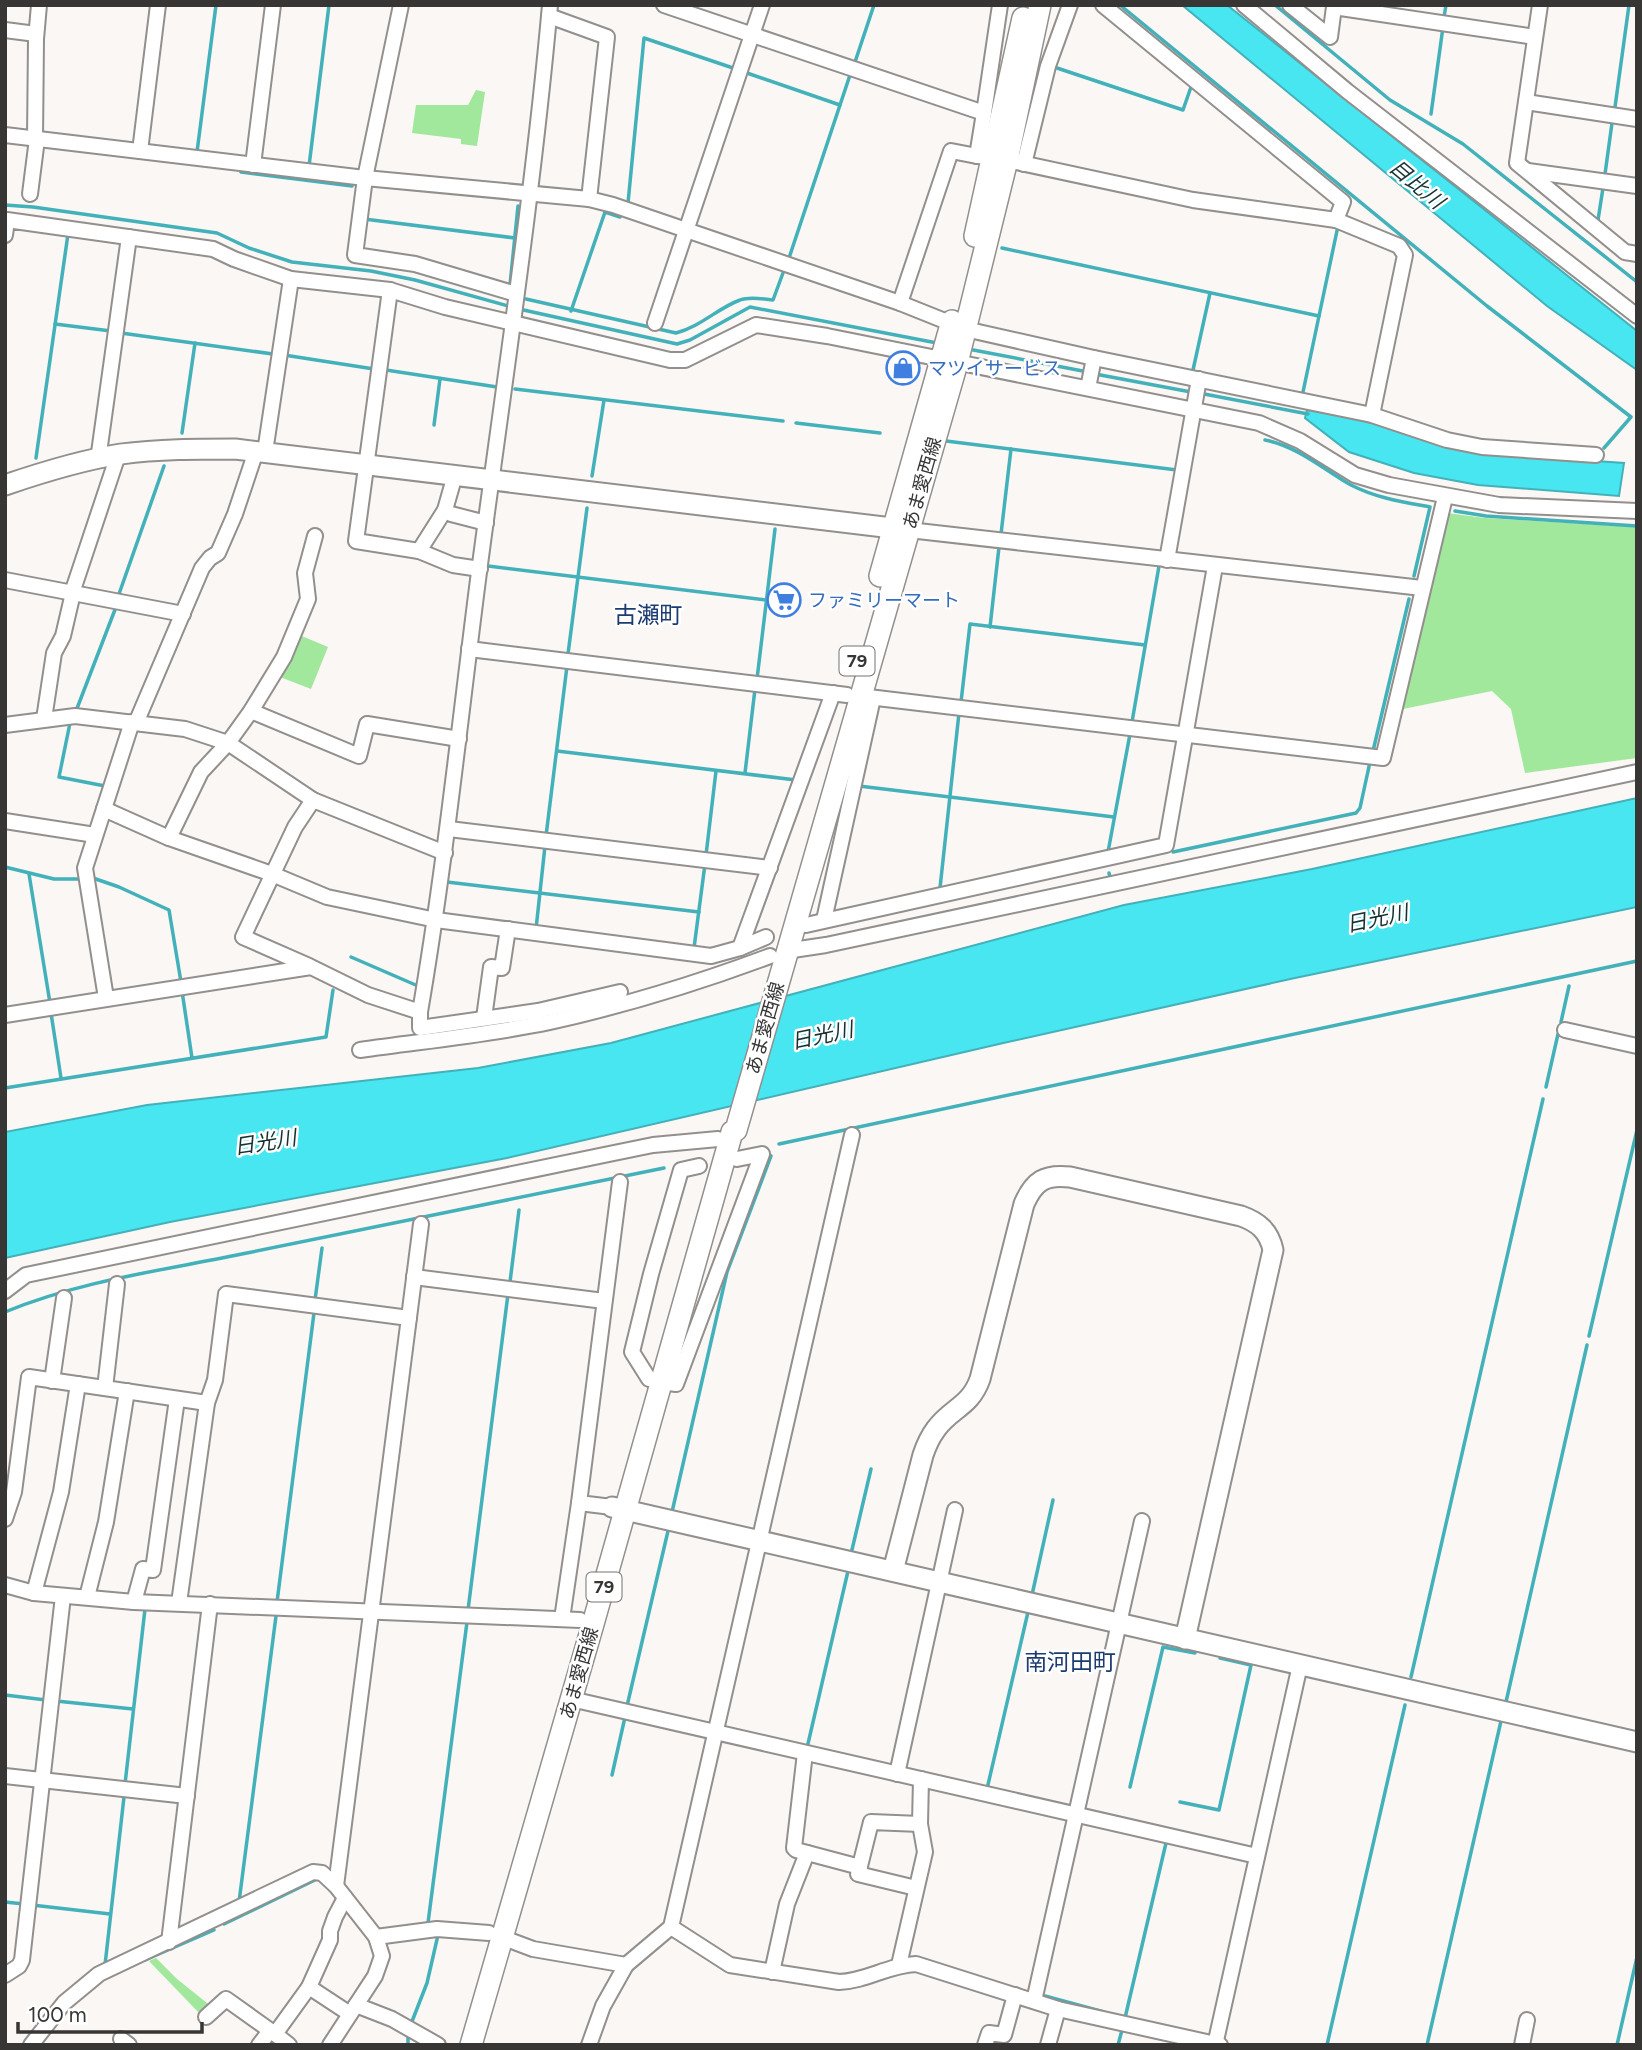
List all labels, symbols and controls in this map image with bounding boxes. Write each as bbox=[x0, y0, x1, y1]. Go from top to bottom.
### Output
water label: 目比川 bbox=[1385, 154, 1451, 215]
shop icon: マツイサービス bbox=[884, 349, 922, 387]
place label: マツイサービス bbox=[928, 357, 1061, 380]
street label: あま愛西線 bbox=[898, 434, 946, 532]
supermarket icon: ファミリーマート bbox=[765, 581, 803, 619]
place label: ファミリーマート bbox=[808, 589, 960, 612]
district label: 古瀬町 bbox=[614, 601, 683, 629]
road number: 79 bbox=[840, 646, 874, 676]
water label: 日光川 bbox=[1344, 899, 1412, 937]
street label: あま愛西線 bbox=[741, 979, 789, 1077]
water label: 日光川 bbox=[789, 1016, 857, 1054]
water label: 日光川 bbox=[232, 1124, 300, 1159]
road number: 79 bbox=[586, 1572, 622, 1602]
street label: あま愛西線 bbox=[555, 1624, 603, 1722]
district label: 南河田町 bbox=[1024, 1648, 1116, 1676]
scale bar bbox=[18, 1990, 201, 2034]
text: 100 m bbox=[28, 2002, 87, 2027]

